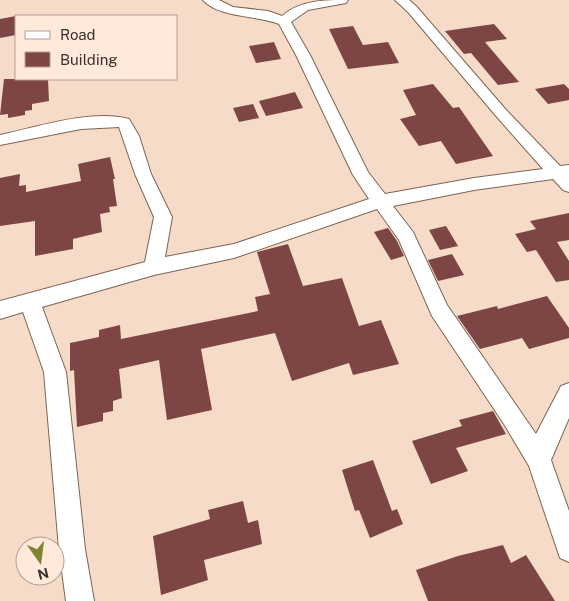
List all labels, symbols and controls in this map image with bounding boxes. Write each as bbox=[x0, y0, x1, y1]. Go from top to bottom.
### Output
legend bbox=[15, 15, 178, 80]
text: Road bbox=[60, 26, 96, 43]
text: Building bbox=[60, 51, 118, 68]
north arrow bbox=[15, 536, 65, 586]
text: N bbox=[36, 565, 50, 583]

